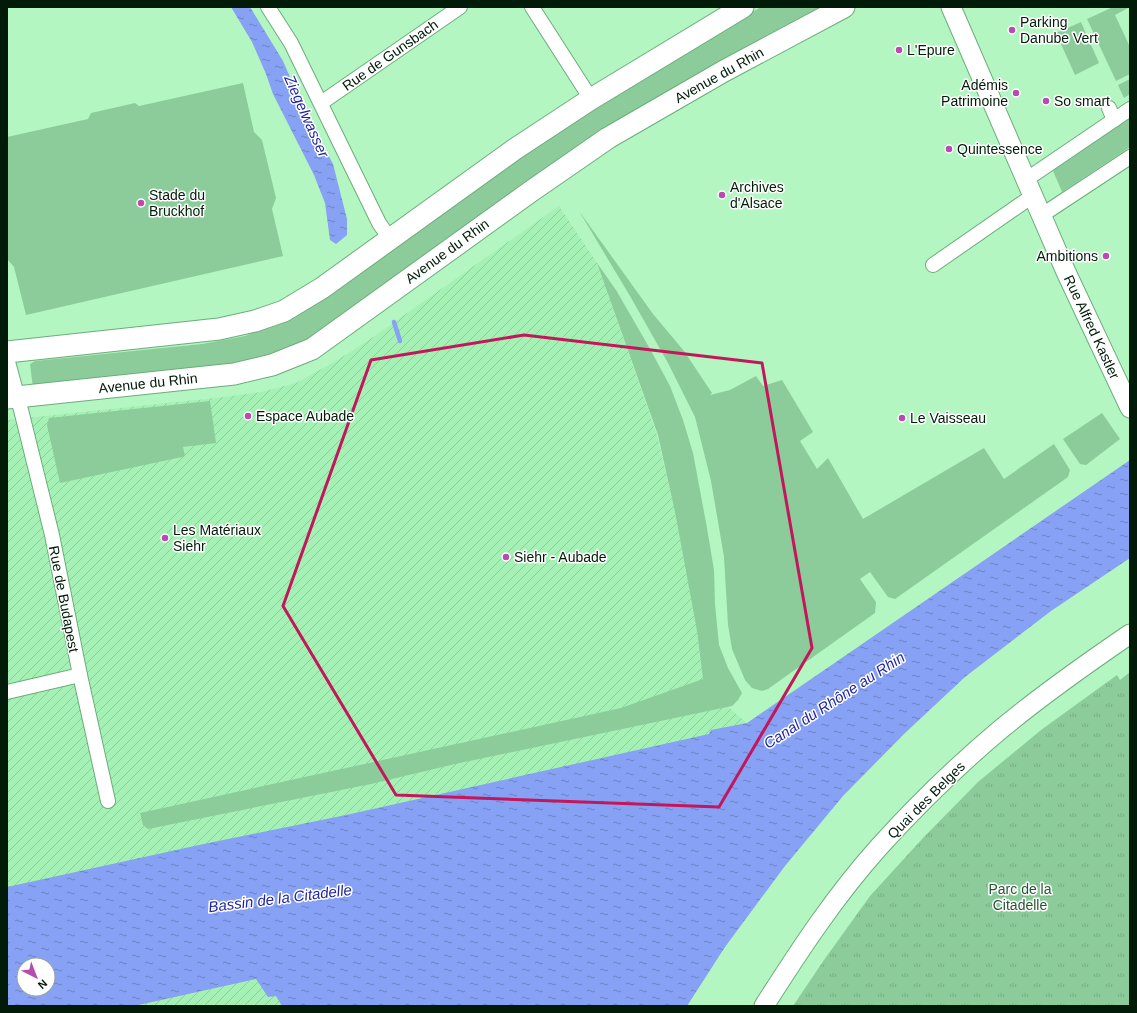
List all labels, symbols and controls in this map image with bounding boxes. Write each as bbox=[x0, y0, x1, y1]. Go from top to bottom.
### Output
place label: Parking Danube Vert bbox=[1020, 14, 1098, 46]
street label: Rue de Gunsbach bbox=[339, 16, 441, 94]
marker: Parking Danube Vert bbox=[1007, 25, 1017, 35]
place label: L'Epure bbox=[907, 42, 955, 58]
street label: Avenue du Rhin bbox=[672, 44, 766, 106]
marker: L'Epure bbox=[894, 45, 904, 55]
water label: Ziegelwasser bbox=[281, 71, 333, 161]
place label: Adémis Patrimoine bbox=[941, 77, 1008, 109]
marker: Adémis Patrimoine bbox=[1011, 88, 1021, 98]
place label: So smart bbox=[1054, 93, 1110, 109]
marker: So smart bbox=[1041, 96, 1051, 106]
place label: Quintessence bbox=[957, 141, 1043, 157]
marker: Quintessence bbox=[944, 144, 954, 154]
place label: Archives d'Alsace bbox=[730, 179, 784, 211]
place label: Stade du Bruckhof bbox=[149, 187, 205, 219]
marker: Archives d'Alsace bbox=[717, 190, 727, 200]
marker: Stade du Bruckhof bbox=[136, 198, 146, 208]
street label: Avenue du Rhin bbox=[402, 215, 492, 287]
place label: Ambitions bbox=[1037, 248, 1098, 264]
marker: Ambitions bbox=[1101, 251, 1111, 261]
street label: Rue Alfred Kastler bbox=[1061, 272, 1123, 382]
street label: Avenue du Rhin bbox=[98, 370, 198, 396]
place label: Espace Aubade bbox=[256, 408, 354, 424]
place label: Le Vaisseau bbox=[910, 410, 986, 426]
marker: Espace Aubade bbox=[243, 411, 253, 421]
marker: Le Vaisseau bbox=[897, 413, 907, 423]
place label: Les Matériaux Siehr bbox=[173, 522, 261, 554]
marker: Les Matériaux Siehr bbox=[160, 533, 170, 543]
street label: Rue de Budapest bbox=[46, 544, 82, 654]
place label: Siehr - Aubade bbox=[514, 549, 607, 565]
marker: Siehr - Aubade bbox=[501, 552, 511, 562]
water label: Canal du Rhône au Rhin bbox=[760, 648, 908, 752]
street label: Quai des Belges bbox=[884, 758, 968, 842]
water label: Bassin de la Citadelle bbox=[207, 881, 353, 915]
park label: Parc de la Citadelle bbox=[988, 881, 1052, 913]
north arrow bbox=[16, 957, 56, 997]
text: N bbox=[36, 977, 50, 992]

